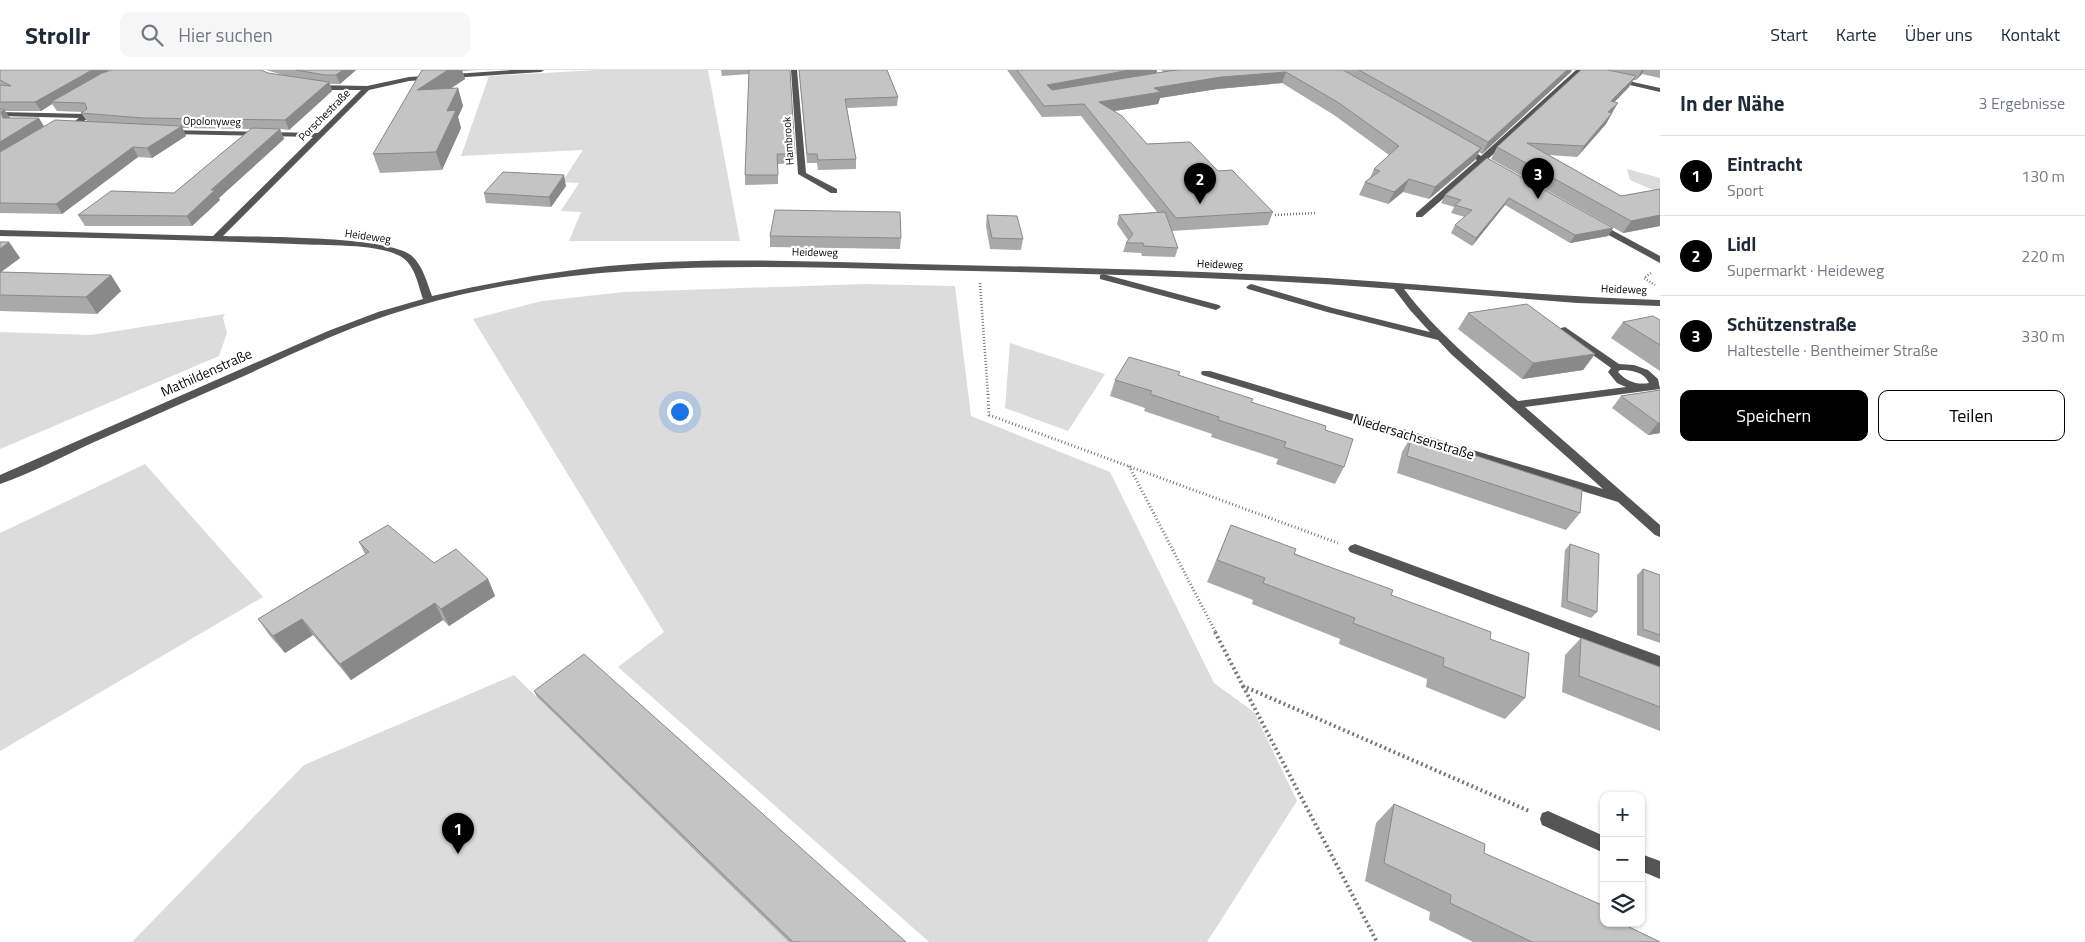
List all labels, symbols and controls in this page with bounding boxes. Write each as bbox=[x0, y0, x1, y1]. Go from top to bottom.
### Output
search box bbox=[120, 12, 470, 57]
text: Strollr bbox=[25, 17, 90, 53]
text: Hier suchen bbox=[178, 20, 273, 49]
icon: search bbox=[138, 21, 166, 49]
text: Start bbox=[1770, 21, 1808, 48]
text: Karte bbox=[1836, 21, 1877, 48]
text: Über uns bbox=[1905, 21, 1973, 48]
text: Kontakt bbox=[2001, 21, 2060, 48]
street label: Porschestraße bbox=[294, 85, 354, 145]
text: In der Nähe bbox=[1680, 87, 1785, 119]
text: 3 Ergebnisse bbox=[1978, 91, 2065, 115]
street label: Opolonyweg bbox=[183, 112, 241, 130]
street label: Hambrook bbox=[778, 116, 798, 166]
text: Eintracht bbox=[1727, 149, 1803, 178]
pin: 3 bbox=[1522, 158, 1554, 199]
pin: 2 bbox=[1184, 163, 1216, 204]
text: 1 bbox=[1692, 164, 1700, 188]
text: 130 m bbox=[2021, 164, 2065, 188]
text: Sport bbox=[1727, 178, 1764, 202]
street label: Heideweg bbox=[344, 225, 392, 247]
text: Lidl bbox=[1727, 229, 1756, 258]
street label: Heideweg bbox=[792, 244, 839, 260]
text: 2 bbox=[1692, 244, 1700, 268]
text: 220 m bbox=[2021, 244, 2065, 268]
street label: Heideweg bbox=[1197, 255, 1244, 273]
text: Supermarkt · Heideweg bbox=[1727, 258, 1884, 282]
street label: Heideweg bbox=[1601, 280, 1648, 298]
text: Schützenstraße bbox=[1727, 309, 1857, 338]
text: 3 bbox=[1692, 324, 1700, 348]
text: 330 m bbox=[2021, 324, 2065, 348]
text: Haltestelle · Bentheimer Straße bbox=[1727, 338, 1938, 362]
street label: Mathildenstraße bbox=[157, 342, 255, 402]
button: Speichern bbox=[1680, 390, 1868, 441]
button: Teilen bbox=[1878, 390, 2065, 441]
your location bbox=[667, 399, 693, 425]
street label: Niedersachsenstraße bbox=[1351, 408, 1477, 464]
map controls bbox=[1600, 792, 1645, 927]
button: + bbox=[1600, 792, 1645, 837]
pin: 1 bbox=[442, 813, 474, 854]
button: − bbox=[1600, 837, 1645, 882]
button: layers bbox=[1600, 882, 1645, 927]

